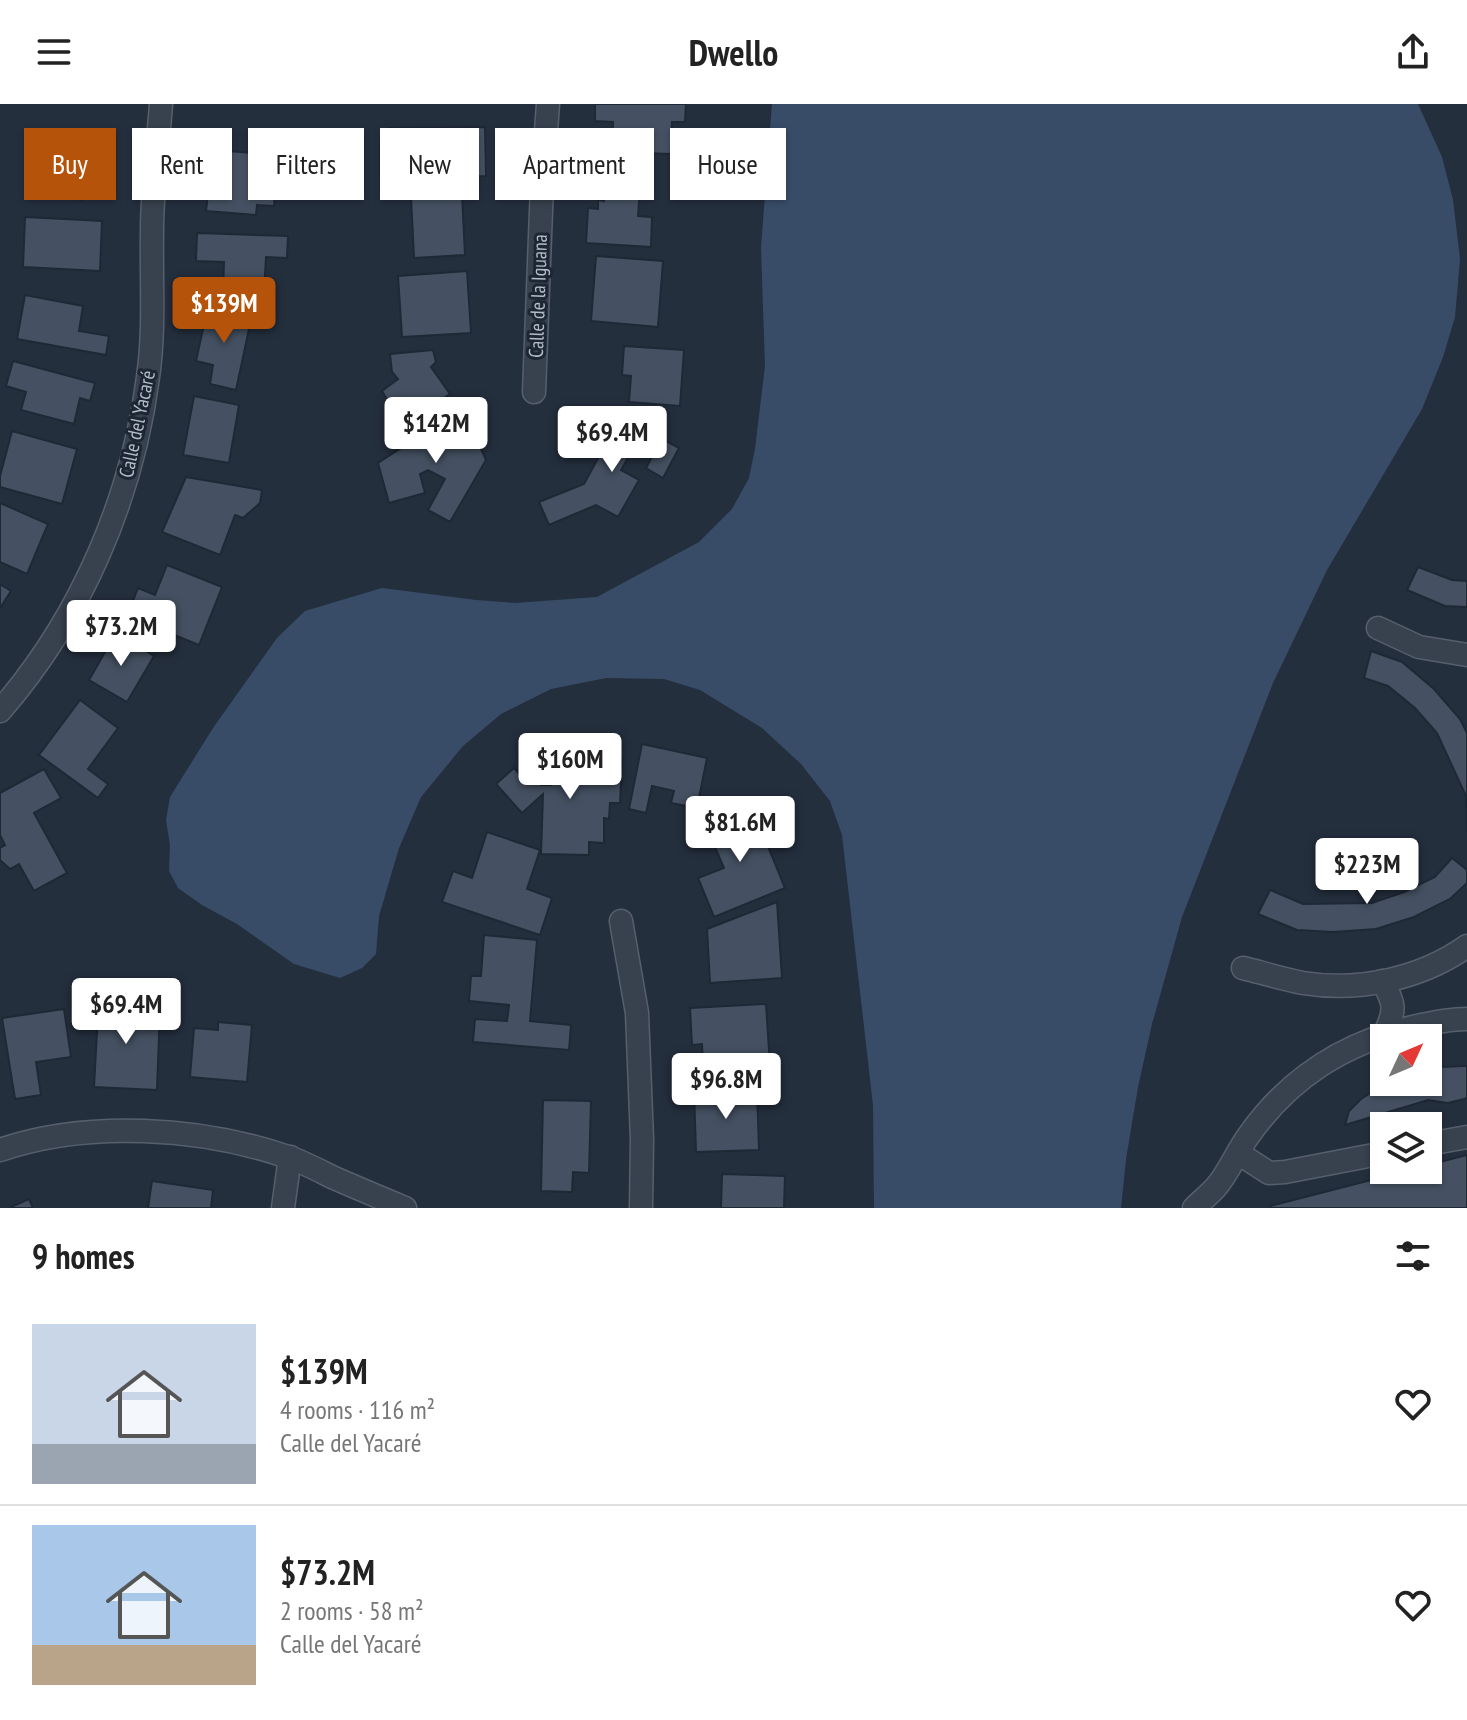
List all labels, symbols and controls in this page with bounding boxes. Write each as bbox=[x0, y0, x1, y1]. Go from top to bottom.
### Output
text: Dwello bbox=[689, 29, 778, 76]
icon: menu bbox=[32, 30, 76, 74]
icon: share bbox=[1391, 30, 1435, 74]
chip: Buy bbox=[24, 128, 116, 200]
chip: Rent bbox=[132, 128, 232, 200]
chip: Filters bbox=[248, 128, 364, 200]
chip: New bbox=[380, 128, 479, 200]
chip: Apartment bbox=[495, 128, 654, 200]
chip: House bbox=[670, 128, 786, 200]
street label: Calle de la Iguana bbox=[523, 234, 553, 358]
pin: $139M bbox=[168, 277, 280, 345]
text: $139M bbox=[191, 286, 257, 319]
street label: Calle del Yacaré bbox=[113, 368, 161, 480]
pin: $142M bbox=[380, 397, 492, 465]
text: $142M bbox=[403, 406, 469, 439]
pin: $69.4M bbox=[547, 406, 677, 474]
text: $69.4M bbox=[576, 415, 648, 448]
pin: $73.2M bbox=[56, 600, 186, 668]
text: $73.2M bbox=[85, 609, 157, 642]
pin: $160M bbox=[514, 733, 626, 801]
text: $160M bbox=[537, 742, 603, 775]
pin: $81.6M bbox=[675, 796, 805, 864]
text: $81.6M bbox=[704, 805, 776, 838]
pin: $223M bbox=[1311, 838, 1423, 906]
text: $223M bbox=[1334, 847, 1400, 880]
pin: $69.4M bbox=[61, 978, 191, 1046]
text: $69.4M bbox=[90, 987, 162, 1020]
north arrow bbox=[1370, 1024, 1442, 1096]
map controls bbox=[1370, 1024, 1442, 1184]
pin: $96.8M bbox=[661, 1053, 791, 1121]
text: $96.8M bbox=[690, 1062, 762, 1095]
button: layers bbox=[1370, 1112, 1442, 1184]
text: 9 homes bbox=[32, 1234, 135, 1278]
icon: filters bbox=[1391, 1234, 1435, 1278]
text: $139M bbox=[280, 1349, 368, 1393]
icon: home bbox=[96, 1356, 192, 1452]
icon: heart bbox=[1391, 1382, 1435, 1426]
text: 4 rooms · 116 m² bbox=[280, 1393, 435, 1426]
text: Calle del Yacaré bbox=[280, 1426, 422, 1459]
text: $73.2M bbox=[280, 1550, 375, 1594]
icon: home bbox=[96, 1557, 192, 1653]
icon: heart bbox=[1391, 1583, 1435, 1627]
text: 2 rooms · 58 m² bbox=[280, 1594, 424, 1627]
text: Calle del Yacaré bbox=[280, 1627, 422, 1660]

